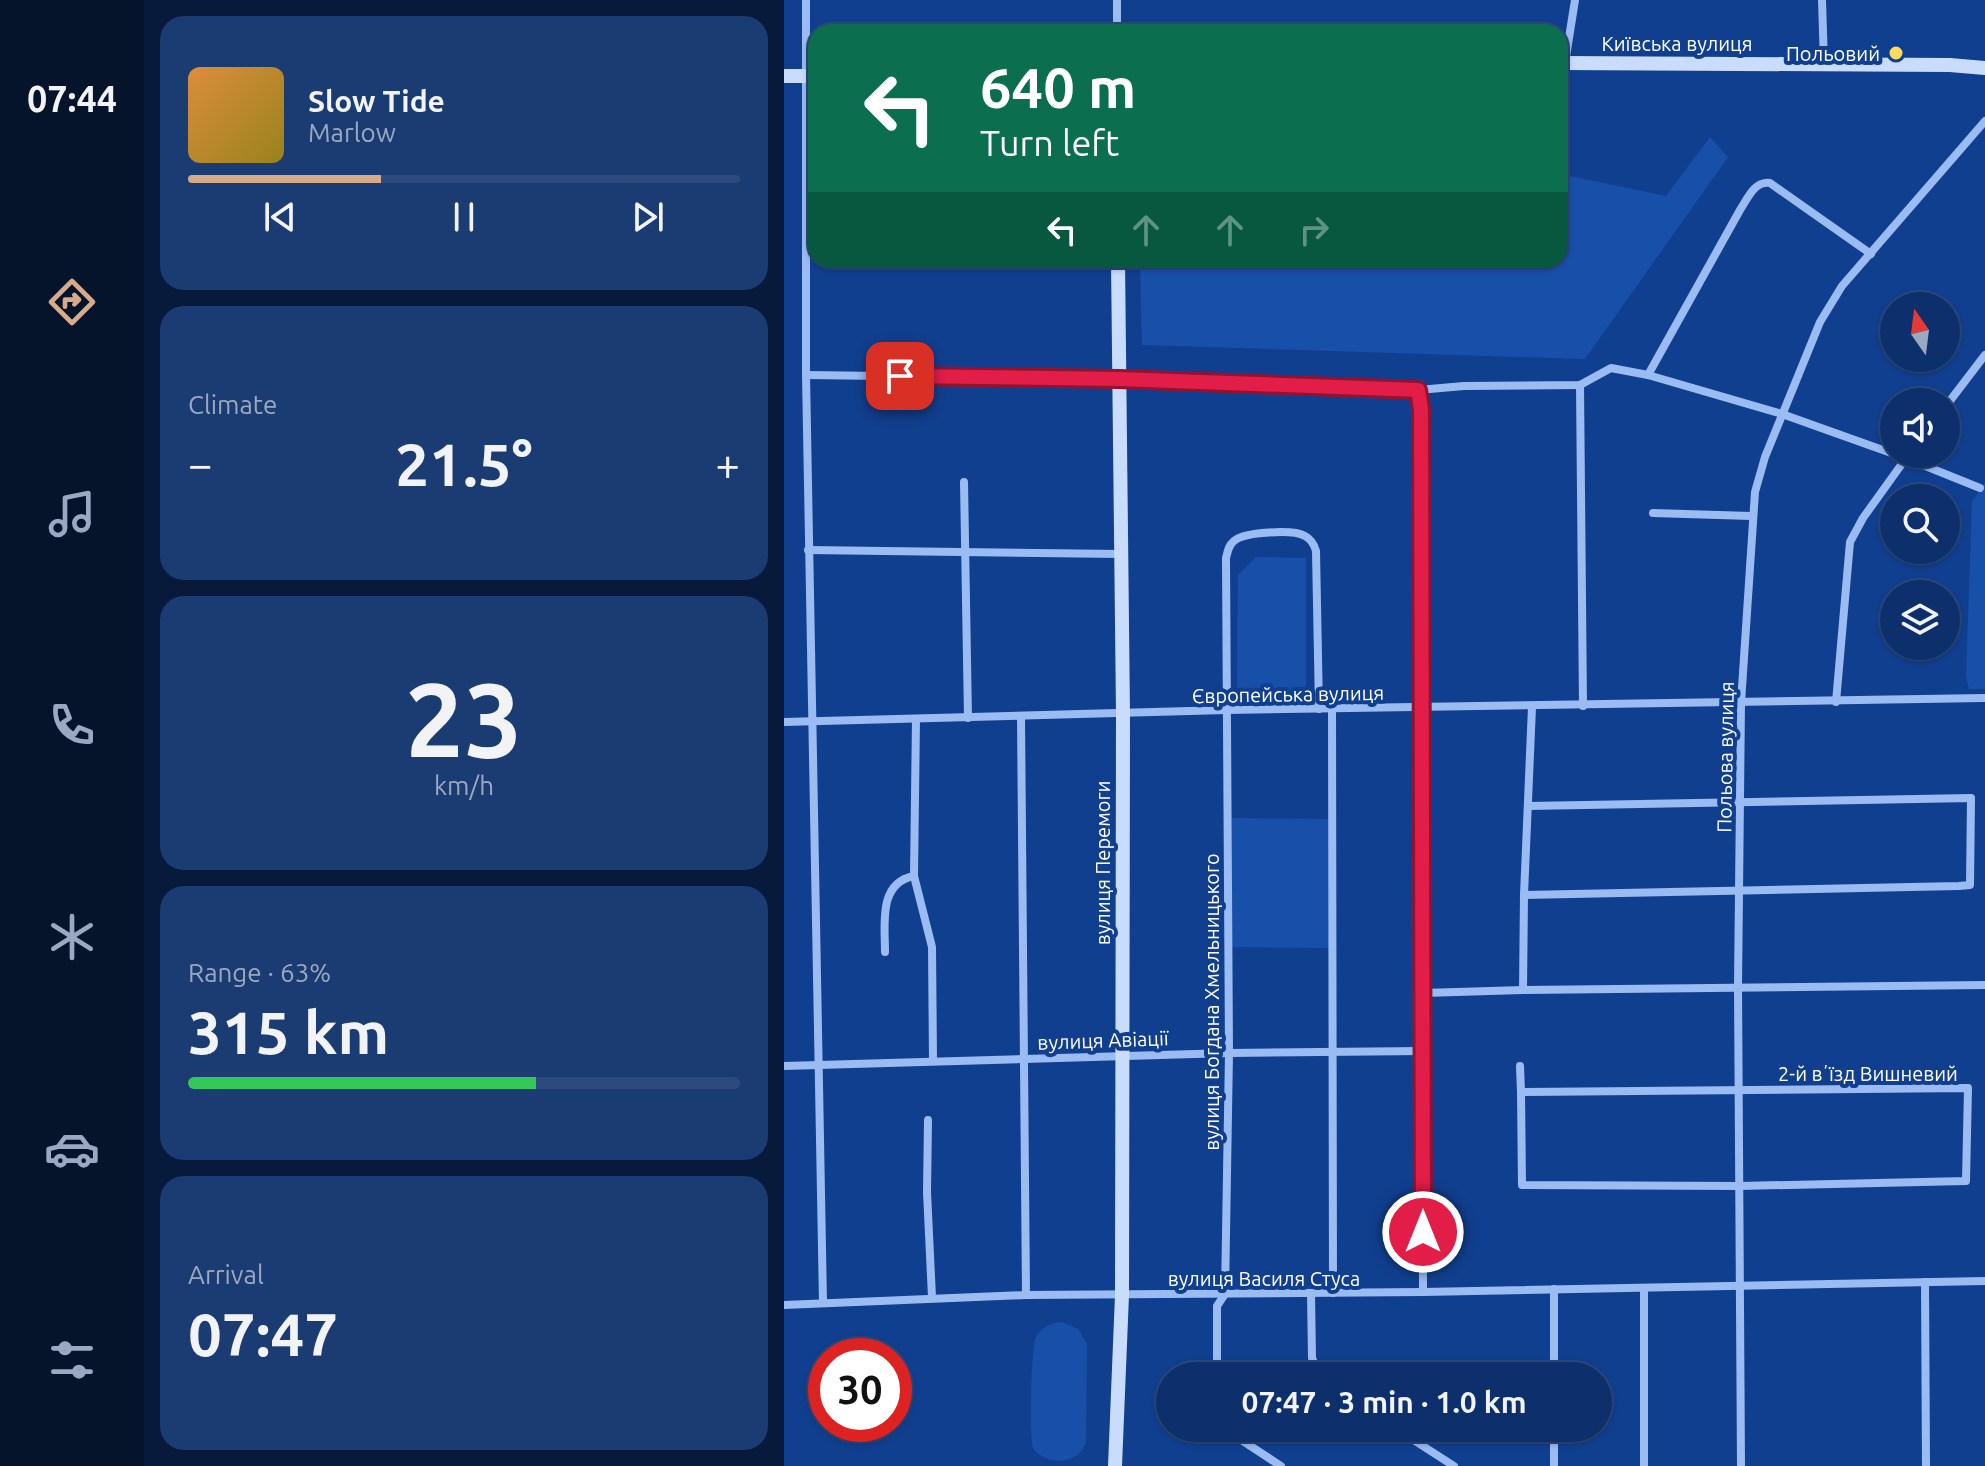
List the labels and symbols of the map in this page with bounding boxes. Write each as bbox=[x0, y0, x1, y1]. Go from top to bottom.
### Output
street label: Київська вулиця bbox=[1602, 32, 1752, 55]
place label: Польовий bbox=[1786, 42, 1880, 65]
marker: Польовий bbox=[1887, 44, 1905, 62]
north arrow bbox=[1880, 292, 1960, 372]
pin bbox=[866, 342, 934, 410]
street label: Європейська вулиця bbox=[1192, 681, 1384, 707]
street label: Польова вулиця bbox=[1712, 681, 1738, 833]
street label: вулиця Перемоги bbox=[1091, 781, 1114, 945]
street label: вулиця Богдана Хмельницького bbox=[1200, 853, 1223, 1151]
street label: вулиця Авіації bbox=[1037, 1026, 1170, 1054]
street label: 2-й вʼїзд Вишневий bbox=[1778, 1062, 1958, 1085]
position arrow bbox=[1381, 1190, 1465, 1274]
street label: вулиця Василя Стуса bbox=[1168, 1267, 1360, 1290]
speed limit sign: 30 bbox=[808, 1338, 912, 1442]

